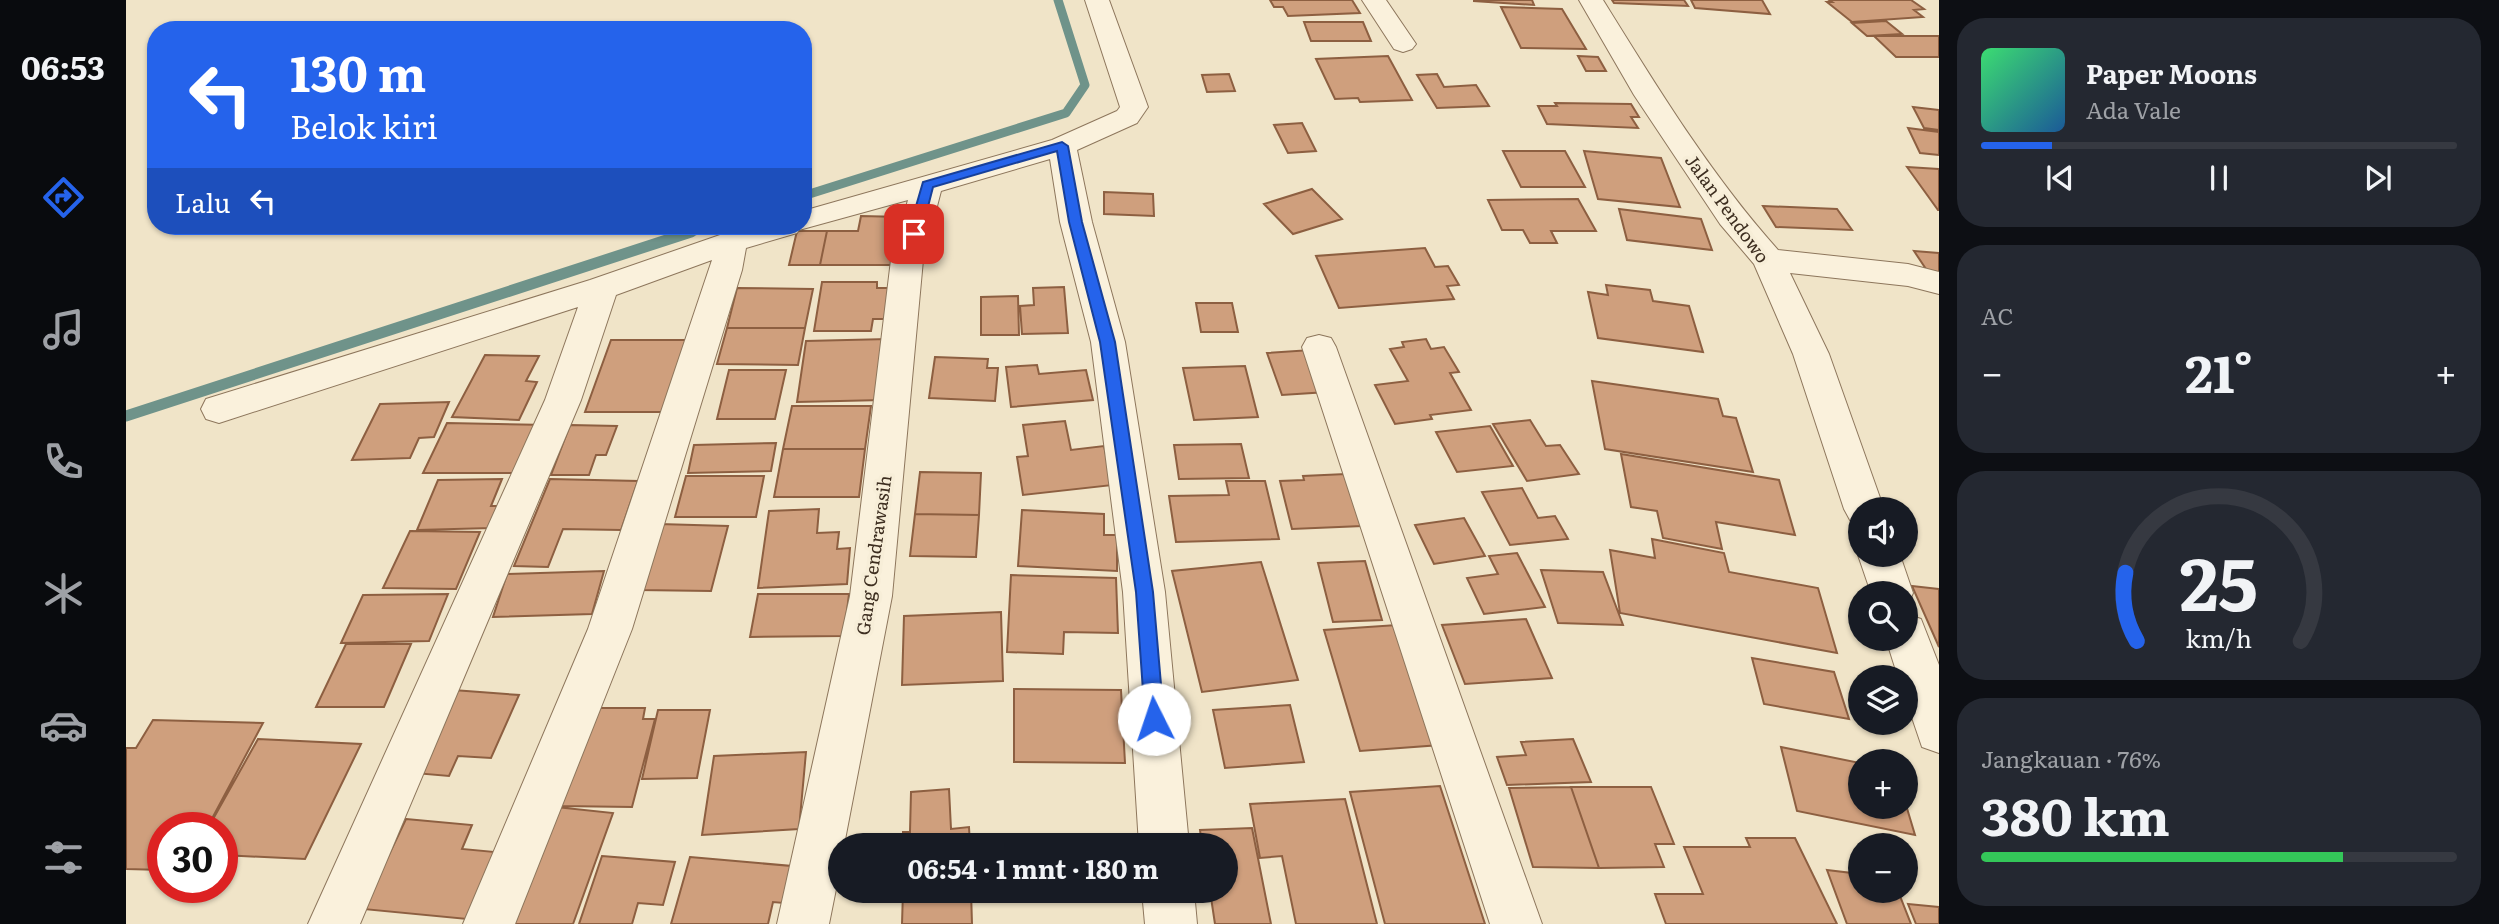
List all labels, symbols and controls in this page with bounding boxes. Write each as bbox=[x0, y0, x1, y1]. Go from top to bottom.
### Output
text: 130 m bbox=[290, 34, 426, 107]
text: 06:53 bbox=[21, 42, 105, 90]
icon: left bbox=[175, 49, 266, 140]
text: Paper Moons bbox=[2086, 53, 2257, 92]
text: Ada Vale bbox=[2086, 92, 2181, 126]
text: Belok kiri bbox=[290, 101, 438, 149]
street label: Jalan Pendowo bbox=[1679, 148, 1777, 268]
icon: previous bbox=[2041, 159, 2079, 197]
icon: pause bbox=[2200, 159, 2238, 197]
icon: next bbox=[2359, 159, 2397, 197]
icon: directions bbox=[39, 173, 88, 222]
text: Lalu bbox=[175, 182, 230, 221]
icon: left bbox=[244, 182, 282, 220]
pin bbox=[884, 204, 944, 264]
icon: arrive bbox=[895, 215, 933, 253]
text: AC bbox=[1981, 298, 2014, 332]
icon: music bbox=[39, 305, 88, 354]
text: 21° bbox=[2185, 332, 2253, 409]
text: − bbox=[1981, 342, 2003, 399]
text: + bbox=[2435, 342, 2457, 399]
icon: phone bbox=[39, 437, 88, 486]
street label: Gang Cendrawasih bbox=[848, 473, 898, 637]
map controls bbox=[1848, 497, 1918, 903]
button: sound bbox=[1848, 497, 1918, 567]
text: 25 bbox=[2180, 526, 2258, 634]
icon: climate bbox=[39, 569, 88, 618]
button: search bbox=[1848, 581, 1918, 651]
text: km/h bbox=[2186, 619, 2252, 656]
button: layers bbox=[1848, 665, 1918, 735]
position arrow bbox=[1117, 682, 1191, 756]
icon: car bbox=[39, 701, 88, 750]
text: Jangkauan · 76% bbox=[1981, 741, 2161, 775]
button: + bbox=[1848, 749, 1918, 819]
text: 380 km bbox=[1981, 775, 2170, 852]
speed limit sign: 30 bbox=[147, 812, 238, 903]
icon: filters bbox=[39, 833, 88, 882]
button: − bbox=[1848, 833, 1918, 903]
text: 06:54 · 1 mnt · 180 m bbox=[907, 848, 1159, 887]

